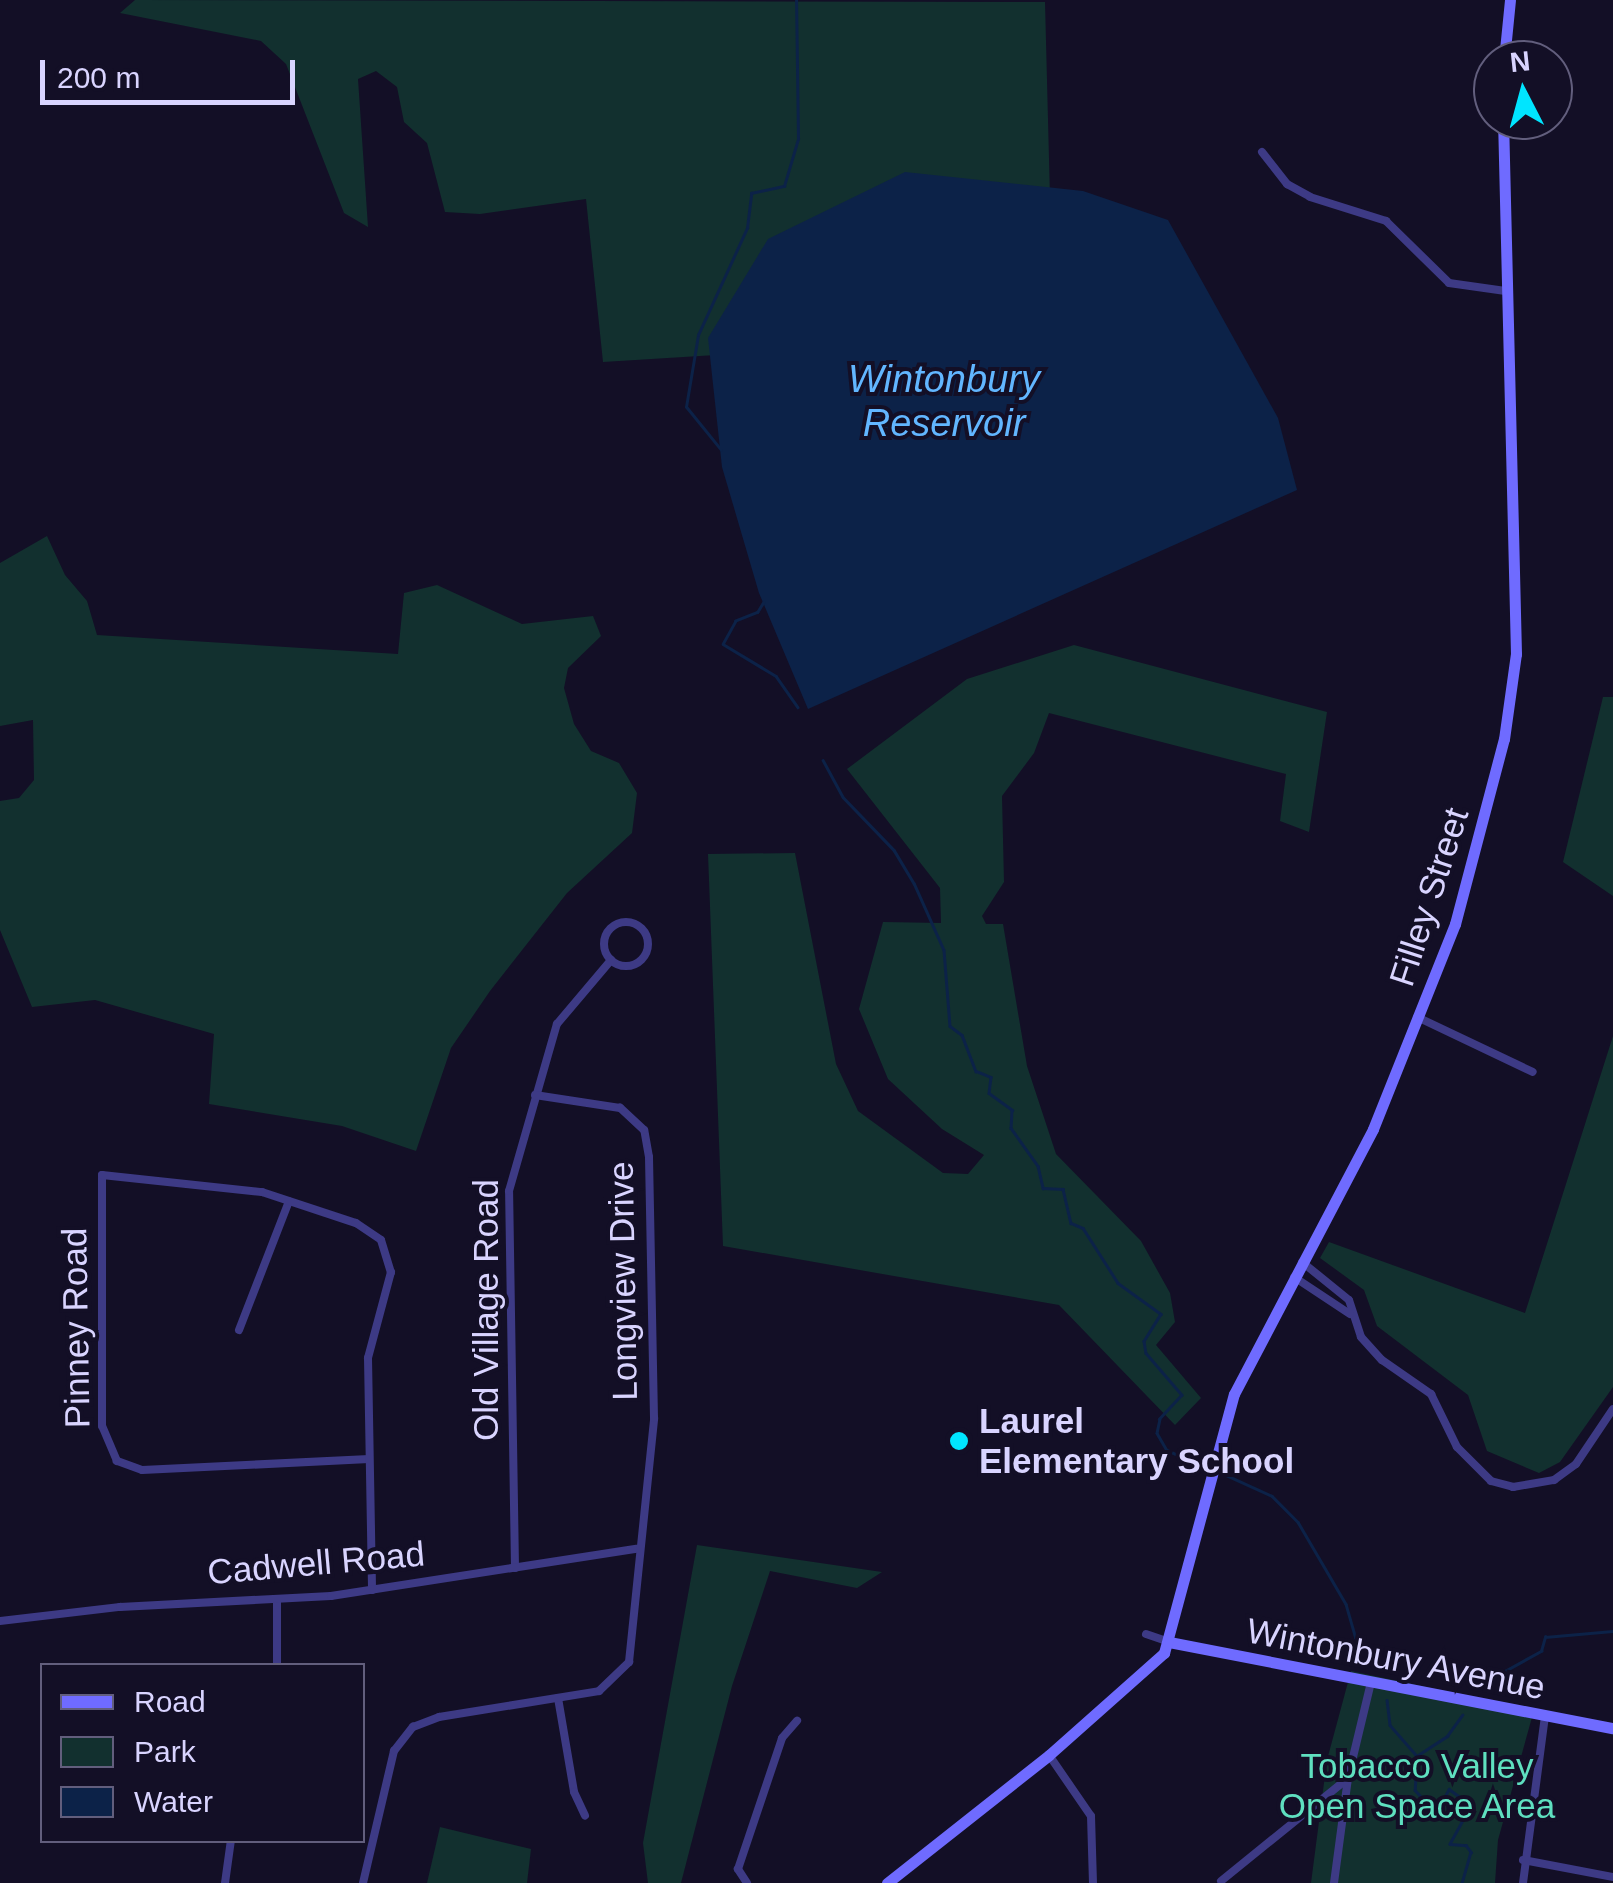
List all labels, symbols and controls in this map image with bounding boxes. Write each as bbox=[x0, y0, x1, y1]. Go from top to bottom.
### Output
scale bar bbox=[45, 40, 300, 102]
north arrow bbox=[1473, 40, 1573, 140]
text: N bbox=[1508, 45, 1532, 78]
text: 200 m bbox=[57, 61, 140, 94]
water label: Wintonbury Reservoir bbox=[848, 357, 1040, 446]
street label: Filley Street bbox=[1380, 803, 1478, 991]
street label: Longview Drive bbox=[600, 1161, 646, 1401]
street label: Old Village Road bbox=[465, 1179, 507, 1441]
street label: Pinney Road bbox=[53, 1227, 99, 1429]
place label: Laurel Elementary School bbox=[979, 1400, 1294, 1482]
marker: Laurel Elementary School bbox=[948, 1430, 970, 1452]
street label: Cadwell Road bbox=[206, 1533, 426, 1593]
street label: Wintonbury Avenue bbox=[1242, 1609, 1550, 1709]
legend bbox=[40, 1663, 365, 1843]
text: Road bbox=[134, 1685, 206, 1718]
text: Park bbox=[134, 1735, 196, 1768]
park label: Tobacco Valley Open Space Area bbox=[1278, 1745, 1556, 1827]
text: Water bbox=[134, 1785, 213, 1818]

